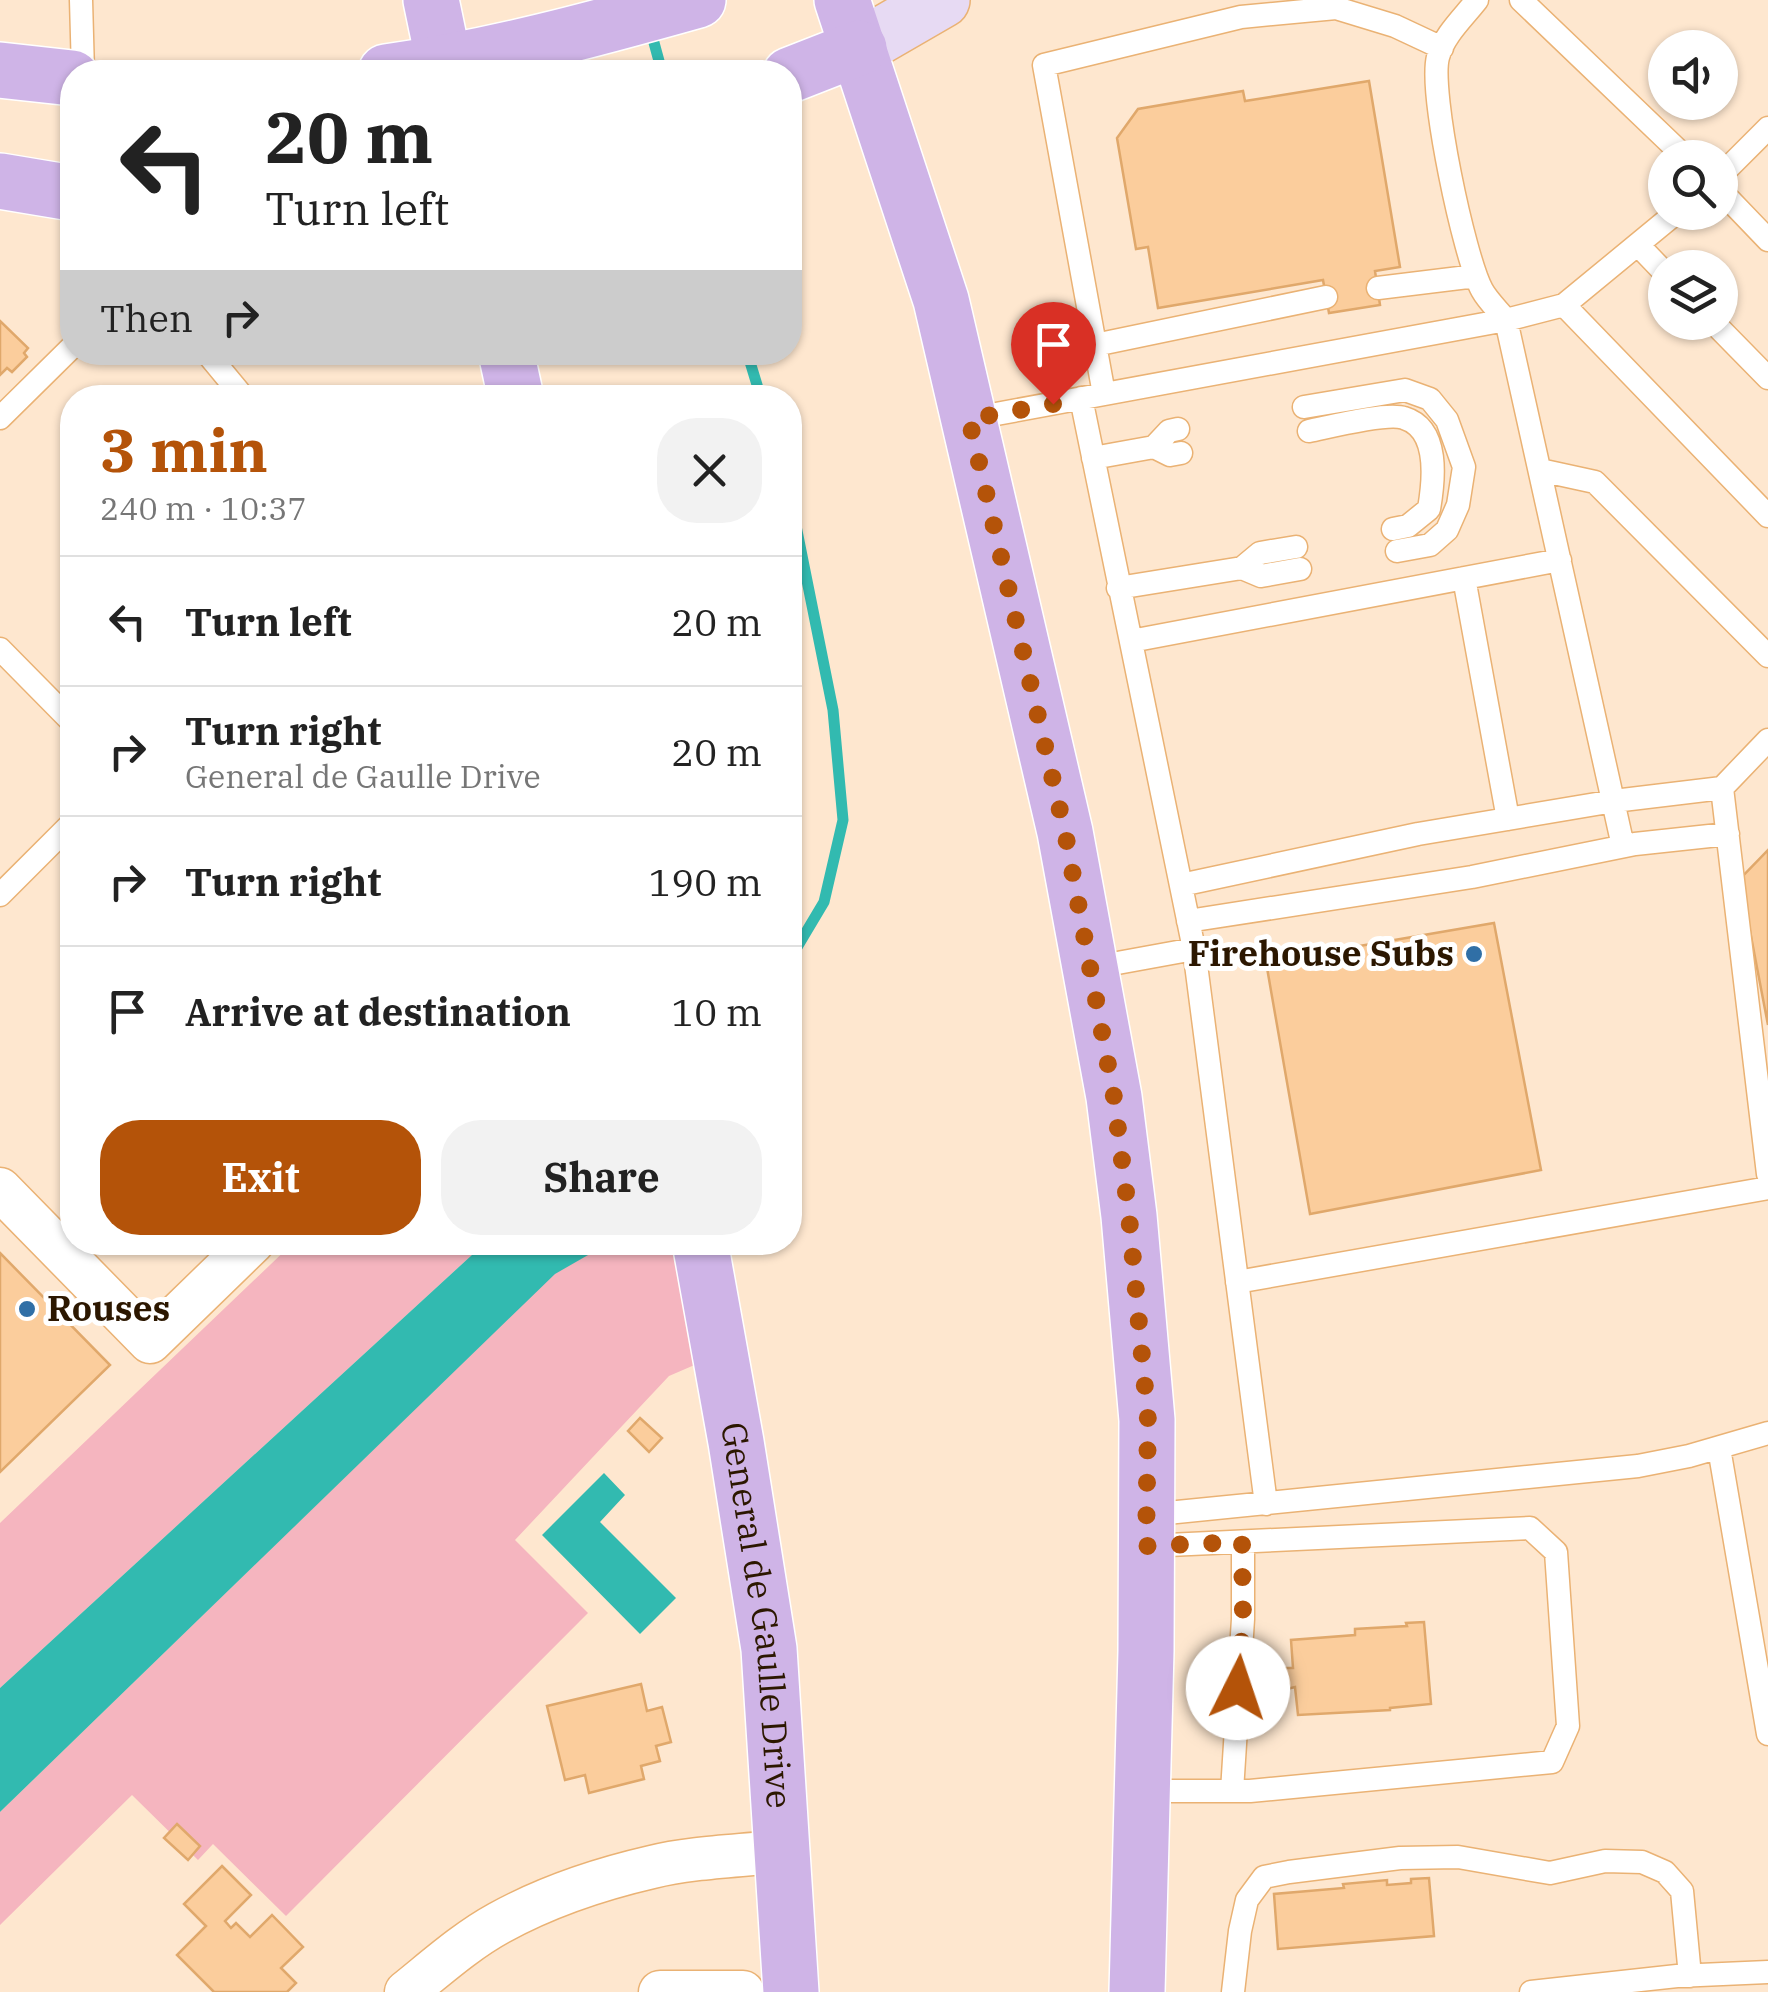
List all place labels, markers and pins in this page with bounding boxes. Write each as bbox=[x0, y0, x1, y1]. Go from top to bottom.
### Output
pin bbox=[1011, 302, 1096, 405]
place label: Firehouse Subs bbox=[1188, 930, 1454, 976]
marker: Firehouse Subs bbox=[1463, 943, 1485, 965]
place label: Rouses bbox=[47, 1285, 170, 1331]
marker: Rouses bbox=[16, 1298, 38, 1320]

